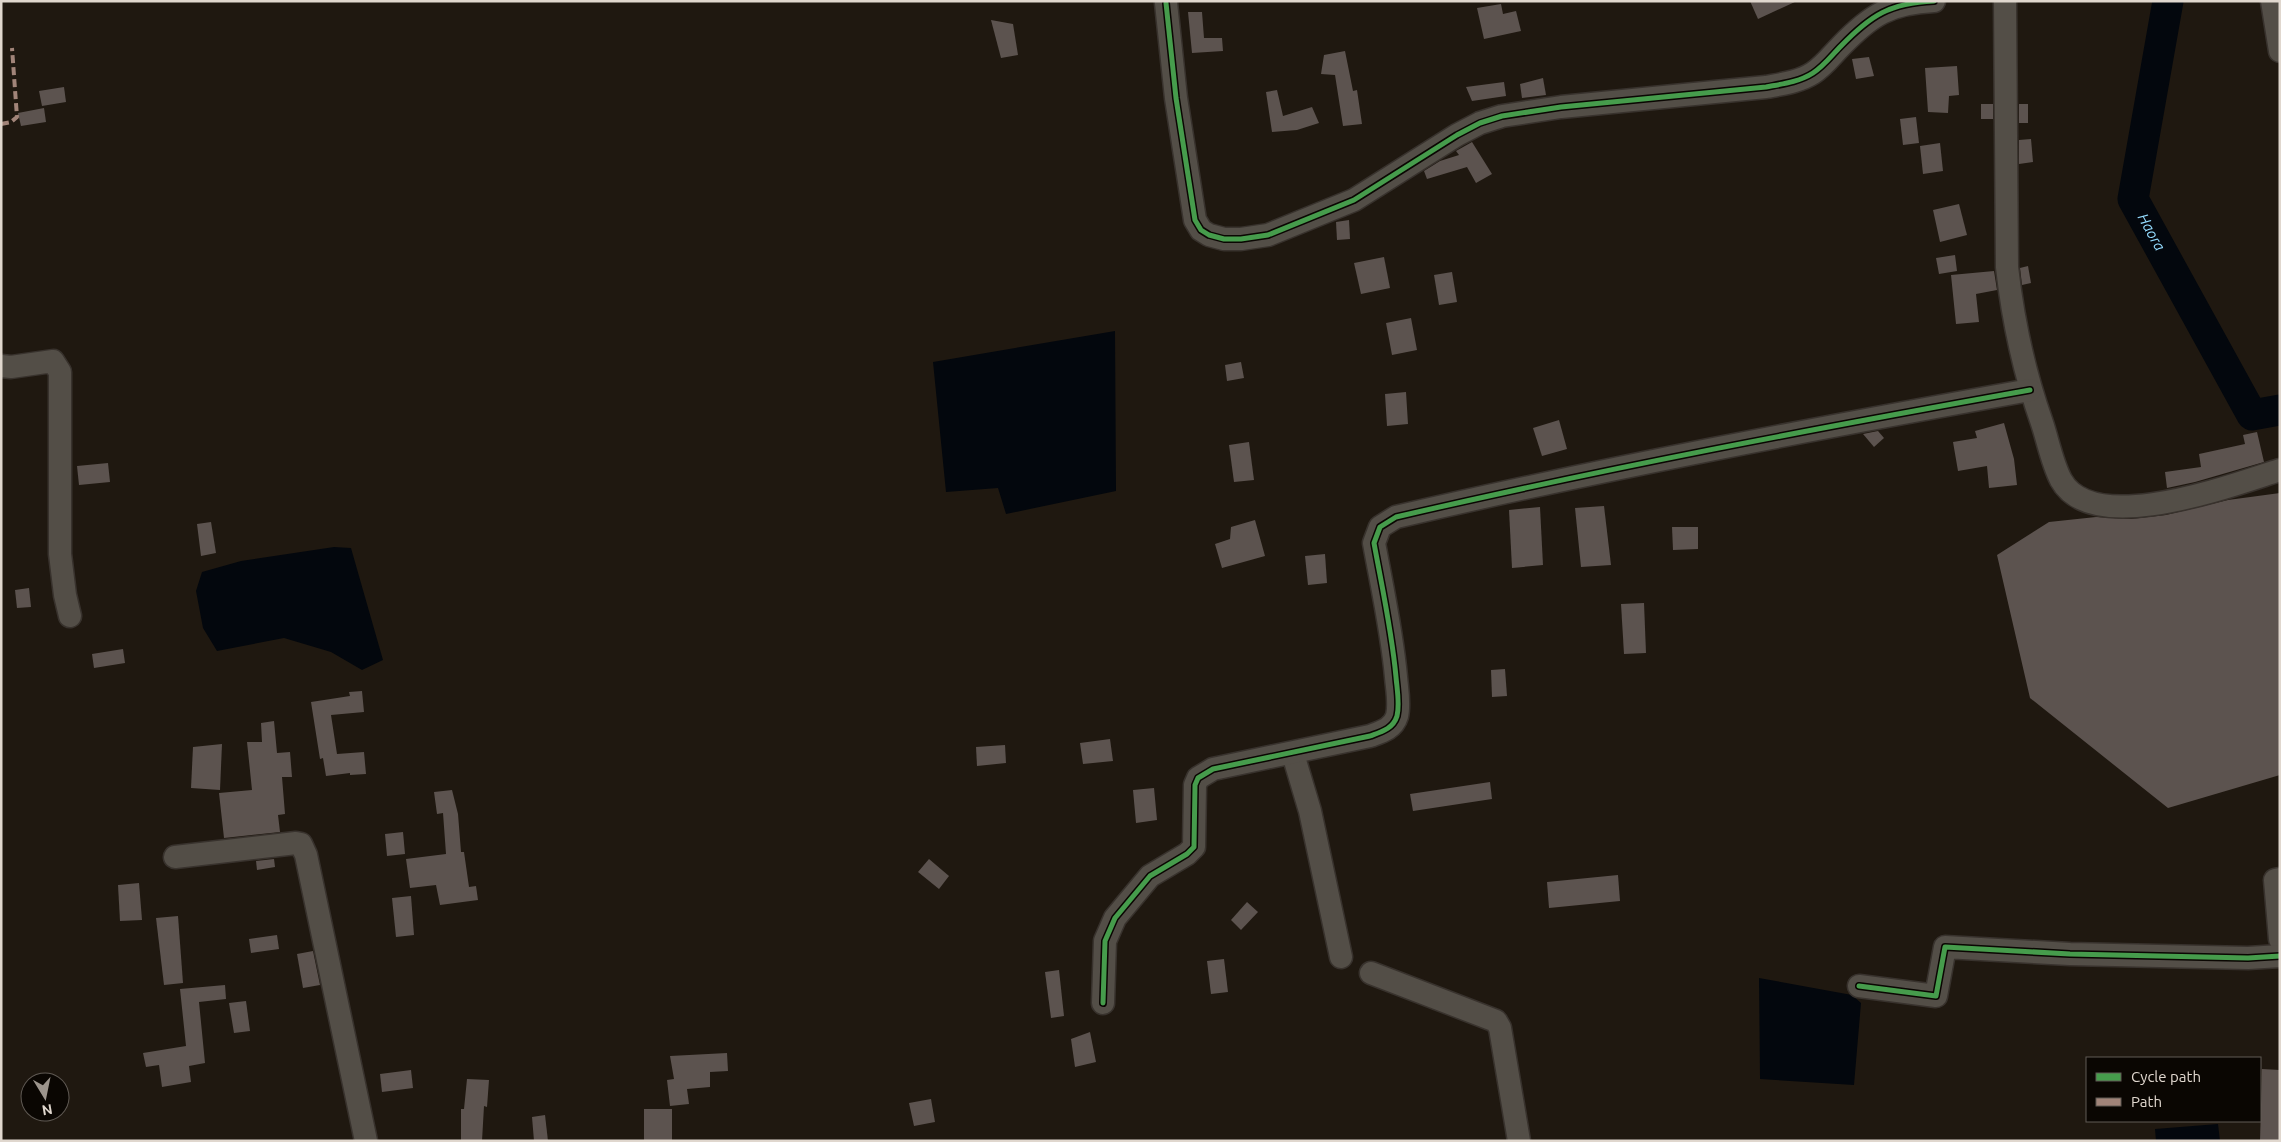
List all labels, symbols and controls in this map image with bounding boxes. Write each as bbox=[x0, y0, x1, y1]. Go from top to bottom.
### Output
water label: Haora bbox=[2135, 210, 2169, 254]
legend bbox=[2086, 1057, 2261, 1122]
text: Cycle path bbox=[2131, 1068, 2201, 1085]
north arrow bbox=[20, 1072, 70, 1122]
text: Path bbox=[2131, 1093, 2162, 1110]
text: N bbox=[41, 1101, 54, 1119]

